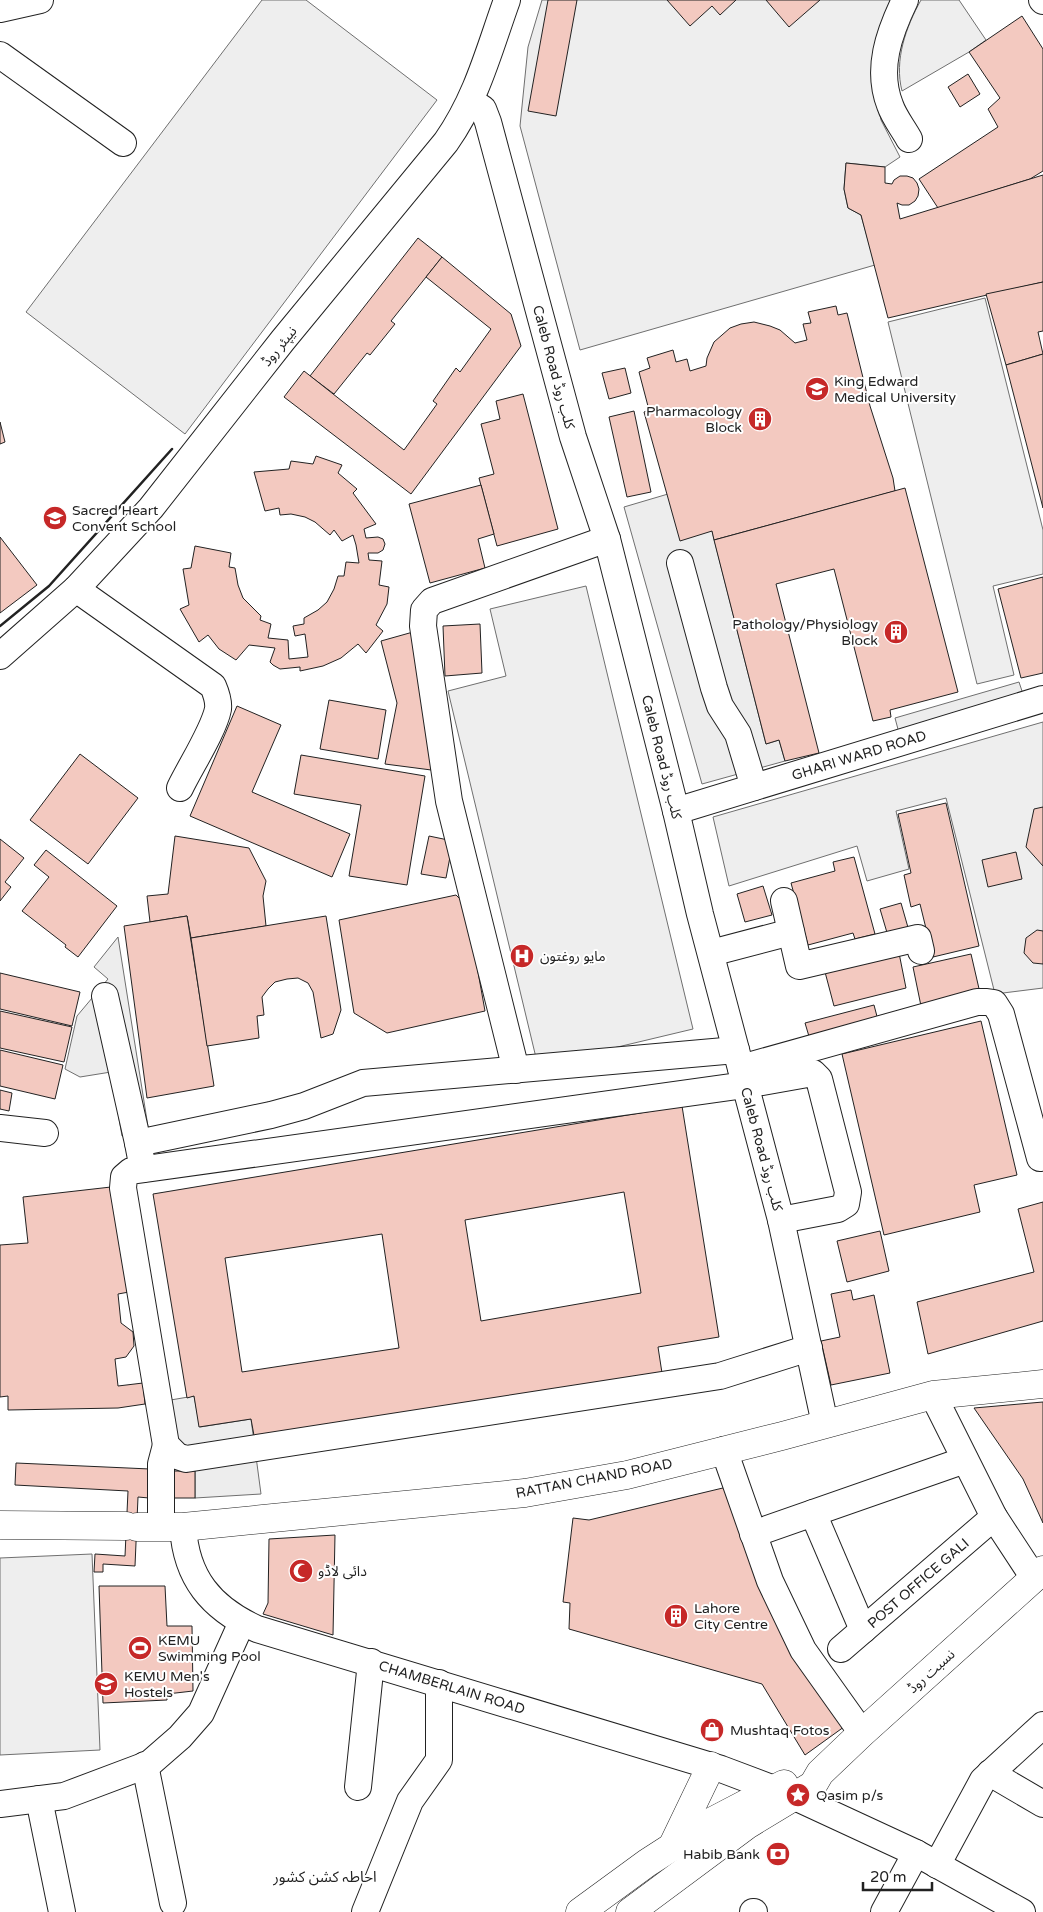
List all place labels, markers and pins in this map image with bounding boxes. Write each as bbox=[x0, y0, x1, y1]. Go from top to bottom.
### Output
place label: King Edward Medical University bbox=[834, 373, 956, 406]
school or university icon: King Edward Medical University bbox=[804, 376, 830, 402]
place label: Pharmacology Block bbox=[646, 403, 742, 436]
building icon: Pharmacology Block bbox=[747, 406, 773, 432]
place label: Sacred Heart Convent School bbox=[72, 502, 176, 535]
school or university icon: Sacred Heart Convent School bbox=[42, 505, 68, 531]
place label: Pathology/Physiology Block bbox=[732, 616, 878, 649]
building icon: Pathology/Physiology Block bbox=[883, 619, 909, 645]
hospital icon: مایو روغتون bbox=[509, 943, 535, 969]
place label: مایو روغتون bbox=[540, 948, 606, 965]
mosque icon: دائی لاڈو bbox=[288, 1558, 314, 1584]
place label: دائی لاڈو bbox=[318, 1563, 367, 1580]
place label: Lahore City Centre bbox=[694, 1600, 768, 1633]
building icon: Lahore City Centre bbox=[663, 1603, 689, 1629]
place label: KEMU Swimming Pool bbox=[158, 1632, 261, 1665]
sports icon: KEMU Swimming Pool bbox=[127, 1635, 153, 1661]
place label: KEMU Men's Hostels bbox=[124, 1668, 210, 1701]
school or university icon: KEMU Men's Hostels bbox=[93, 1671, 119, 1697]
shop icon: Mushtaq Fotos bbox=[699, 1717, 725, 1743]
place label: Mushtaq Fotos bbox=[730, 1722, 830, 1739]
place icon: Qasim p/s bbox=[785, 1782, 811, 1808]
place label: Qasim p/s bbox=[816, 1787, 884, 1804]
bank icon: Habib Bank bbox=[765, 1841, 791, 1867]
place label: Habib Bank bbox=[683, 1846, 760, 1863]

